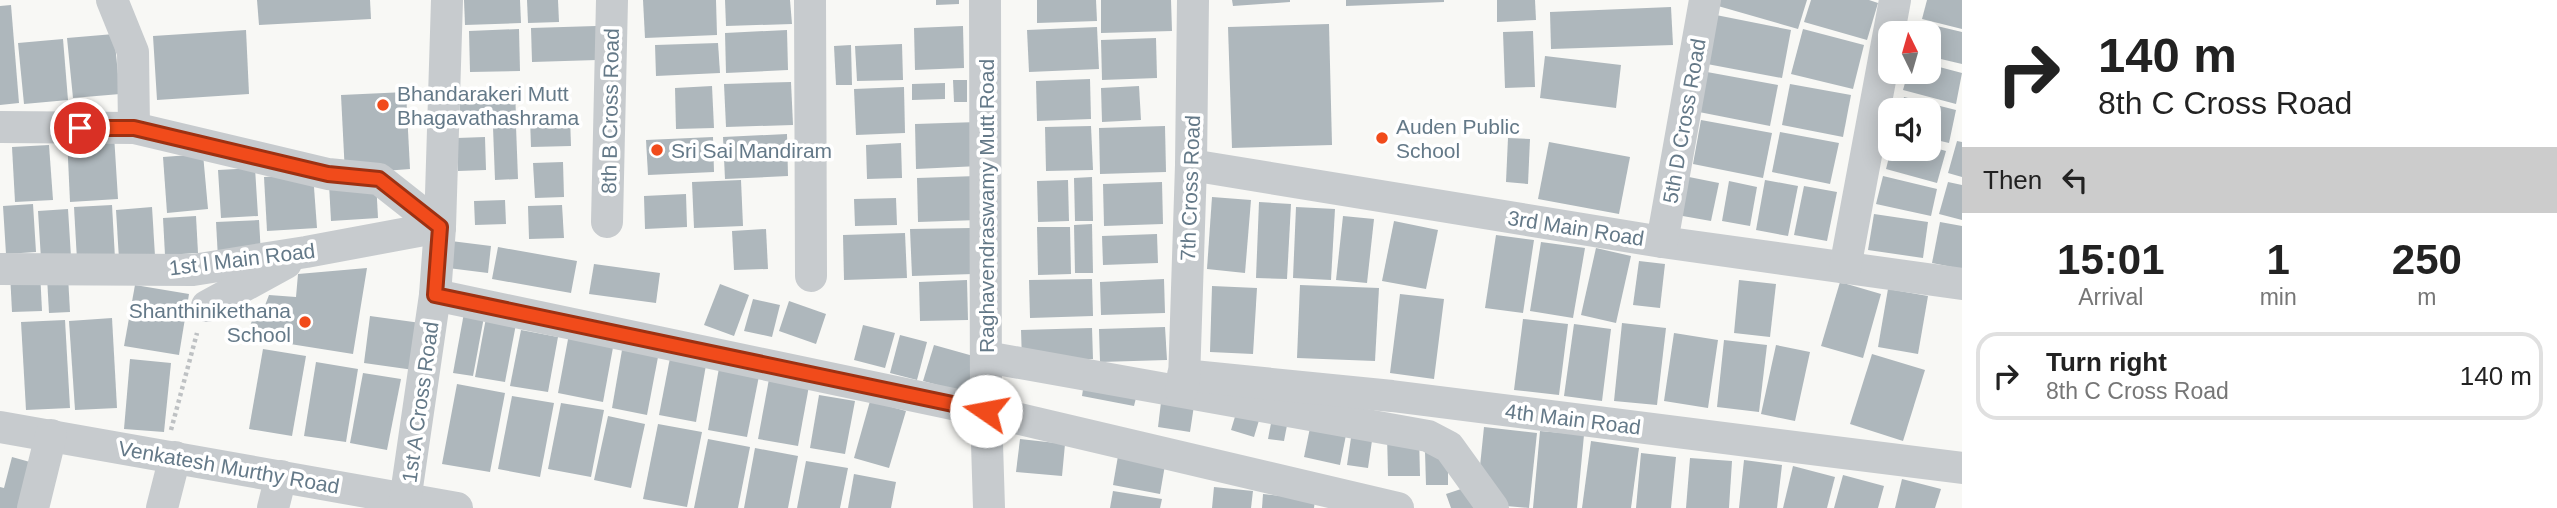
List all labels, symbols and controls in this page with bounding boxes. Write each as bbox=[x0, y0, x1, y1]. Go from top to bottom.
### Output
north arrow bbox=[1878, 21, 1941, 84]
map controls bbox=[1878, 21, 1941, 161]
street label: 8th B Cross Road bbox=[597, 28, 623, 194]
icon: right bbox=[1983, 28, 2074, 119]
text: 140 m bbox=[2098, 28, 2237, 82]
street label: 5th D Cross Road bbox=[1658, 37, 1710, 205]
street label: Raghavendraswamy Mutt Road bbox=[975, 59, 998, 353]
place label: Bhandarakeri Mutt Bhagavathashrama bbox=[397, 82, 579, 129]
text: 8th C Cross Road bbox=[2098, 85, 2352, 121]
marker: Bhandarakeri Mutt Bhagavathashrama bbox=[375, 97, 391, 113]
pin bbox=[50, 98, 110, 158]
button: sound bbox=[1878, 98, 1941, 161]
icon: arrive bbox=[61, 109, 99, 147]
street label: 7th Cross Road bbox=[1176, 115, 1204, 261]
place label: Auden Public School bbox=[1396, 115, 1520, 162]
marker: Auden Public School bbox=[1374, 130, 1390, 146]
place label: Sri Sai Mandiram bbox=[671, 139, 832, 162]
marker: Sri Sai Mandiram bbox=[649, 142, 665, 158]
icon: left bbox=[2056, 161, 2094, 199]
text: Then bbox=[1983, 165, 2042, 195]
street label: 3rd Main Road bbox=[1506, 206, 1646, 250]
text: 15:01 bbox=[2057, 236, 2165, 283]
text: 1 bbox=[2266, 236, 2290, 283]
text: 250 bbox=[2392, 236, 2462, 283]
street label: 1st I Main Road bbox=[168, 239, 316, 279]
text: Arrival bbox=[2078, 284, 2143, 310]
text: min bbox=[2260, 284, 2297, 310]
text: m bbox=[2417, 284, 2436, 310]
place label: Shanthinikethana School bbox=[129, 299, 291, 346]
marker: Shanthinikethana School bbox=[297, 314, 313, 330]
street label: 1st A Cross Road bbox=[397, 320, 443, 484]
text: Turn right bbox=[2046, 347, 2167, 377]
icon: right bbox=[1987, 357, 2025, 395]
text: 140 m bbox=[2460, 361, 2532, 391]
position arrow bbox=[949, 374, 1023, 448]
text: 8th C Cross Road bbox=[2046, 378, 2229, 404]
street label: 4th Main Road bbox=[1504, 399, 1642, 439]
street label: Venkatesh Murthy Road bbox=[117, 436, 341, 498]

